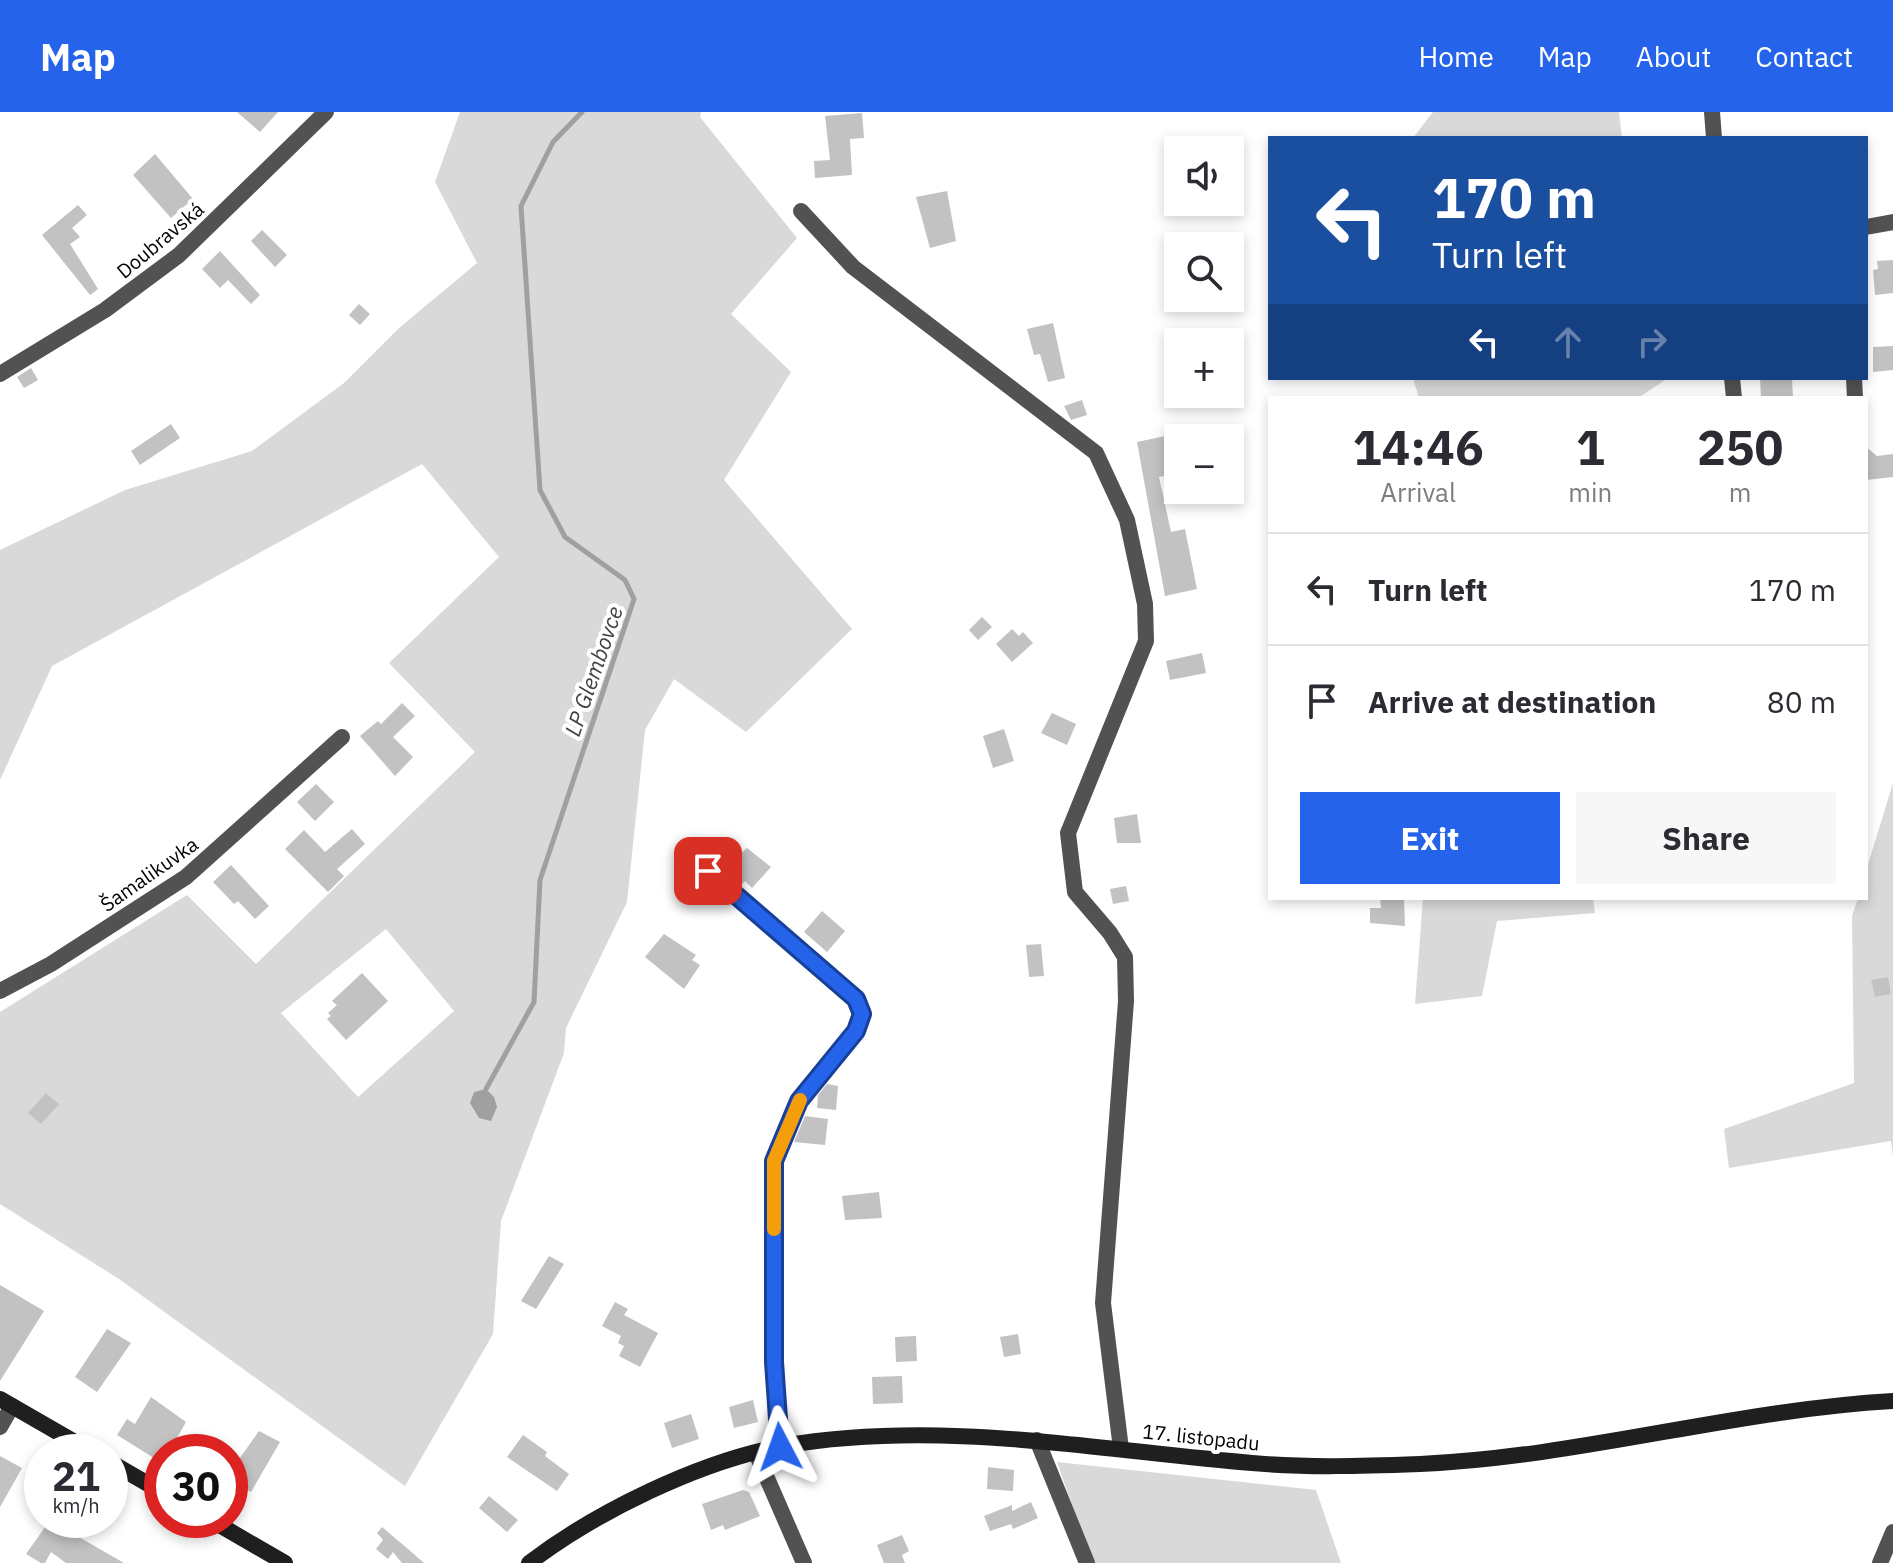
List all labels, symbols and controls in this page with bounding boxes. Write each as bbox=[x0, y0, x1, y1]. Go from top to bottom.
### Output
text: Map bbox=[40, 32, 116, 81]
text: Home bbox=[1418, 38, 1494, 75]
text: Map bbox=[1538, 38, 1592, 75]
text: About bbox=[1636, 38, 1711, 75]
text: Contact bbox=[1755, 38, 1853, 75]
map controls bbox=[1164, 136, 1244, 504]
button: sound bbox=[1164, 136, 1244, 216]
text: 170 m bbox=[1432, 161, 1596, 233]
icon: left bbox=[1300, 168, 1404, 272]
street label: Doubravská bbox=[111, 195, 210, 284]
text: Turn left bbox=[1432, 231, 1567, 278]
button: search bbox=[1164, 232, 1244, 312]
icon: left bbox=[1462, 320, 1506, 364]
icon: ahead bbox=[1546, 320, 1590, 364]
icon: right bbox=[1630, 320, 1674, 364]
button: + bbox=[1164, 328, 1244, 408]
text: 14:46 bbox=[1353, 416, 1484, 478]
text: 1 bbox=[1576, 416, 1605, 478]
text: 250 bbox=[1697, 416, 1783, 478]
button: − bbox=[1164, 424, 1244, 504]
text: Arrival bbox=[1380, 475, 1456, 509]
text: min bbox=[1568, 475, 1612, 509]
text: m bbox=[1729, 475, 1751, 509]
icon: left bbox=[1300, 567, 1344, 611]
text: Turn left bbox=[1368, 570, 1487, 609]
text: 170 m bbox=[1749, 570, 1836, 609]
water label: LP Glembovce bbox=[557, 602, 629, 740]
icon: arrive bbox=[1300, 679, 1344, 723]
text: Arrive at destination bbox=[1368, 682, 1656, 721]
text: 80 m bbox=[1767, 682, 1836, 721]
button: Exit bbox=[1300, 792, 1560, 884]
button: Share bbox=[1576, 792, 1836, 884]
street label: Šamalikuvka bbox=[95, 830, 204, 918]
pin bbox=[674, 837, 742, 905]
icon: arrive bbox=[686, 849, 730, 893]
position arrow bbox=[738, 1405, 822, 1489]
street label: 17. listopadu bbox=[1141, 1417, 1261, 1457]
speed limit sign: 30 bbox=[144, 1434, 248, 1538]
text: 21 bbox=[52, 1450, 100, 1502]
text: km/h bbox=[52, 1492, 100, 1519]

